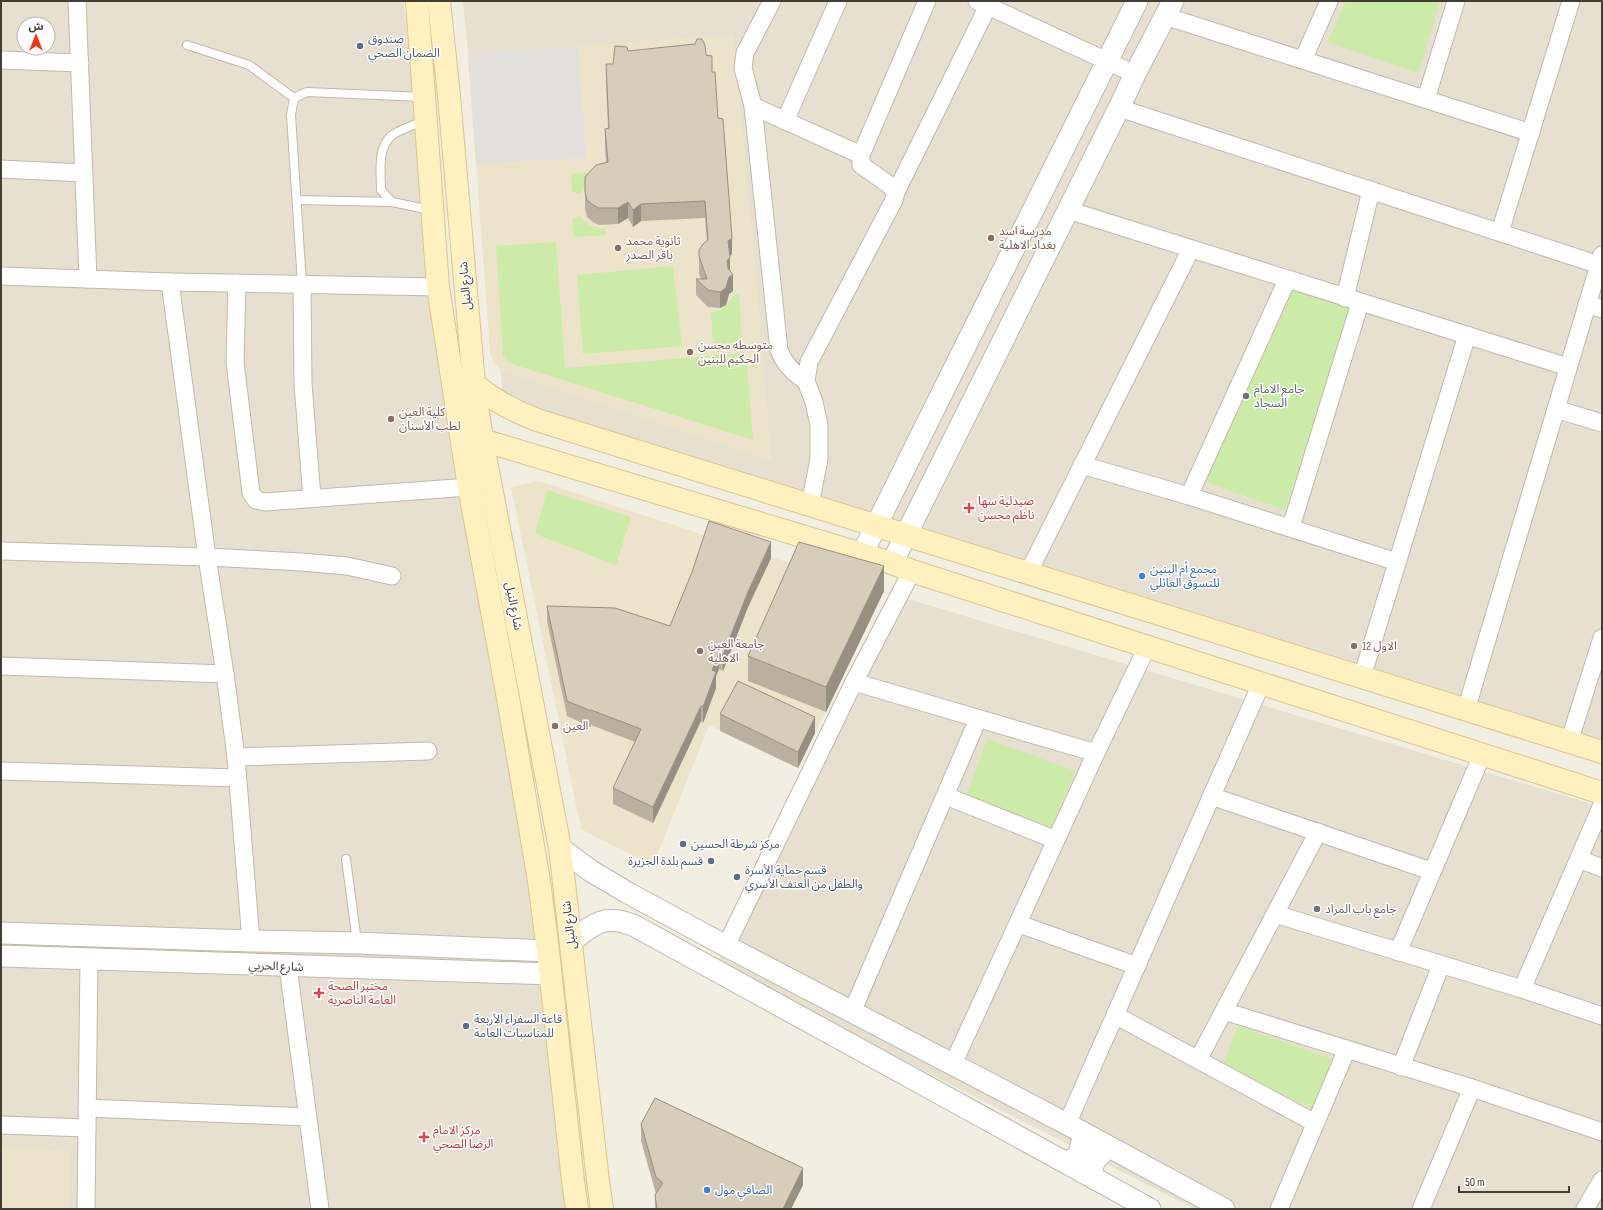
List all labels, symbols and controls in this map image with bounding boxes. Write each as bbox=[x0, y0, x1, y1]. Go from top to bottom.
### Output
north arrow bbox=[16, 16, 56, 56]
text: ش bbox=[28, 20, 44, 33]
place label: صندوق الضمان الصحي bbox=[368, 32, 440, 63]
marker: صندوق الضمان الصحي bbox=[355, 41, 365, 51]
place label: مدرسة اسد بغداد الاهلية bbox=[999, 224, 1056, 253]
marker: مدرسة اسد بغداد الاهلية bbox=[986, 233, 996, 243]
place label: ثانوية محمد باقر الصدر bbox=[625, 234, 681, 263]
marker: ثانوية محمد باقر الصدر bbox=[613, 243, 623, 253]
street label: شارع النيل bbox=[456, 261, 476, 311]
place label: متوسطه محسن الحكيم للبنين bbox=[698, 338, 773, 368]
marker: متوسطه محسن الحكيم للبنين bbox=[685, 347, 695, 357]
place label: جامع الامام السجاد bbox=[1254, 382, 1305, 411]
marker: جامع الامام السجاد bbox=[1241, 391, 1251, 401]
place label: كلية العين لطب الأسنان bbox=[399, 405, 461, 434]
marker: كلية العين لطب الأسنان bbox=[386, 414, 396, 424]
place label: صيدلية سها ناظم محسن bbox=[978, 494, 1034, 524]
marker: صيدلية سها ناظم محسن bbox=[963, 502, 975, 514]
place label: مجمع أم البنين للتسوق العائلي bbox=[1150, 561, 1220, 593]
marker: مجمع أم البنين للتسوق العائلي bbox=[1137, 571, 1147, 581]
street label: شارع النيل bbox=[501, 581, 526, 632]
place label: جامعة العين الاهلية bbox=[708, 637, 764, 666]
place label: الاول 12 bbox=[1362, 639, 1397, 654]
marker: الاول 12 bbox=[1349, 641, 1359, 651]
marker: جامعة العين الاهلية bbox=[695, 646, 705, 656]
place label: العين bbox=[563, 719, 589, 734]
marker: العين bbox=[550, 721, 560, 731]
place label: مركز شرطة الحسين bbox=[691, 837, 780, 852]
marker: مركز شرطة الحسين bbox=[678, 839, 688, 849]
place label: قسم بلدة الجزيرة bbox=[628, 854, 703, 870]
marker: قسم بلدة الجزيرة bbox=[706, 856, 716, 866]
place label: قسم حماية الأسرة والطفل من العنف الأسري bbox=[745, 863, 863, 894]
marker: قسم حماية الأسرة والطفل من العنف الأسري bbox=[732, 872, 742, 882]
street label: شارع النيل bbox=[559, 900, 581, 950]
place label: جامع باب المراد bbox=[1325, 902, 1397, 918]
marker: جامع باب المراد bbox=[1312, 904, 1322, 914]
street label: شارع الحربي bbox=[248, 958, 304, 977]
place label: مختبر الصحة العامة الناصرية bbox=[328, 979, 396, 1008]
marker: مختبر الصحة العامة الناصرية bbox=[313, 987, 325, 999]
place label: قاعة السفراء الأربعة للمناسبات العامة bbox=[474, 1012, 562, 1041]
marker: قاعة السفراء الأربعة للمناسبات العامة bbox=[461, 1021, 471, 1031]
place label: مركز الامام الرضا الصحي bbox=[433, 1123, 494, 1154]
marker: مركز الامام الرضا الصحي bbox=[418, 1131, 430, 1143]
scale bar bbox=[1459, 1168, 1569, 1194]
text: 50 m bbox=[1465, 1175, 1485, 1190]
place label: الصافي مول bbox=[715, 1183, 772, 1200]
marker: الصافي مول bbox=[702, 1185, 712, 1195]

